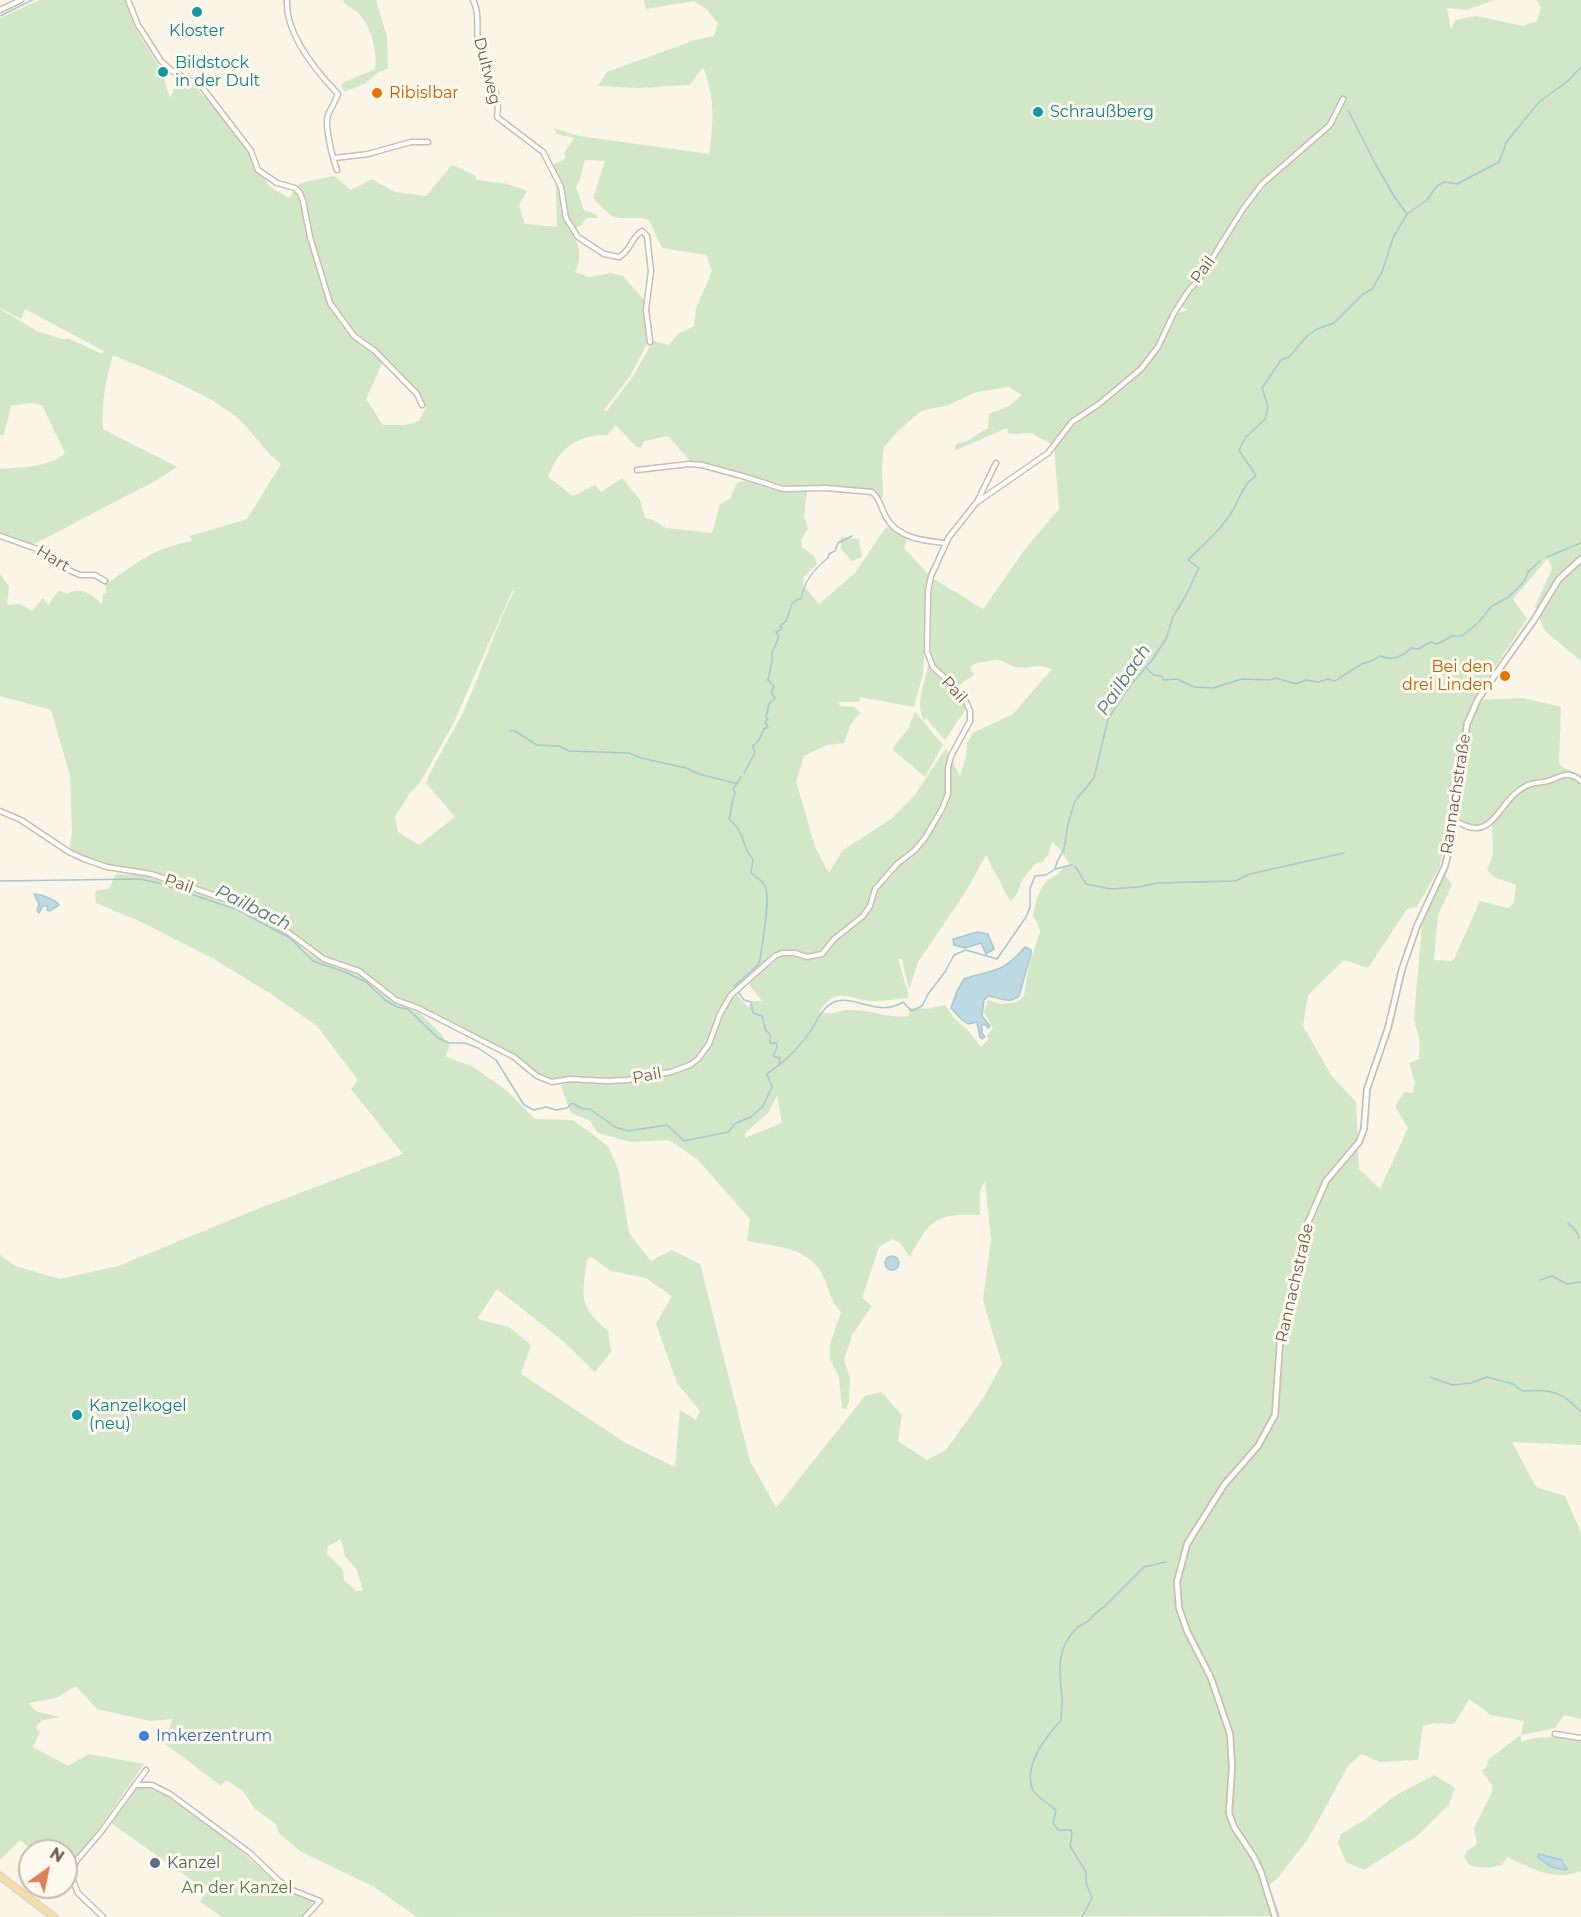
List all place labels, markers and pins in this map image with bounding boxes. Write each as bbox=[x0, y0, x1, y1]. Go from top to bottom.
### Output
marker: Kloster bbox=[190, 5, 204, 19]
place label: Kloster bbox=[169, 21, 225, 41]
place label: Bildstock in der Dult bbox=[175, 53, 260, 91]
marker: Bildstock in der Dult bbox=[156, 65, 170, 79]
place label: Ribislbar bbox=[389, 83, 459, 103]
marker: Ribislbar bbox=[370, 86, 384, 100]
place label: Schraußberg bbox=[1050, 102, 1154, 122]
marker: Schraußberg bbox=[1031, 105, 1045, 119]
place label: Bei den drei Linden bbox=[1402, 657, 1493, 695]
marker: Bei den drei Linden bbox=[1498, 669, 1512, 683]
place label: Kanzelkogel (neu) bbox=[89, 1396, 187, 1434]
marker: Kanzelkogel (neu) bbox=[70, 1408, 84, 1422]
place label: Imkerzentrum bbox=[156, 1726, 272, 1746]
marker: Imkerzentrum bbox=[137, 1729, 151, 1743]
place label: Kanzel bbox=[167, 1853, 220, 1873]
marker: Kanzel bbox=[148, 1856, 162, 1870]

